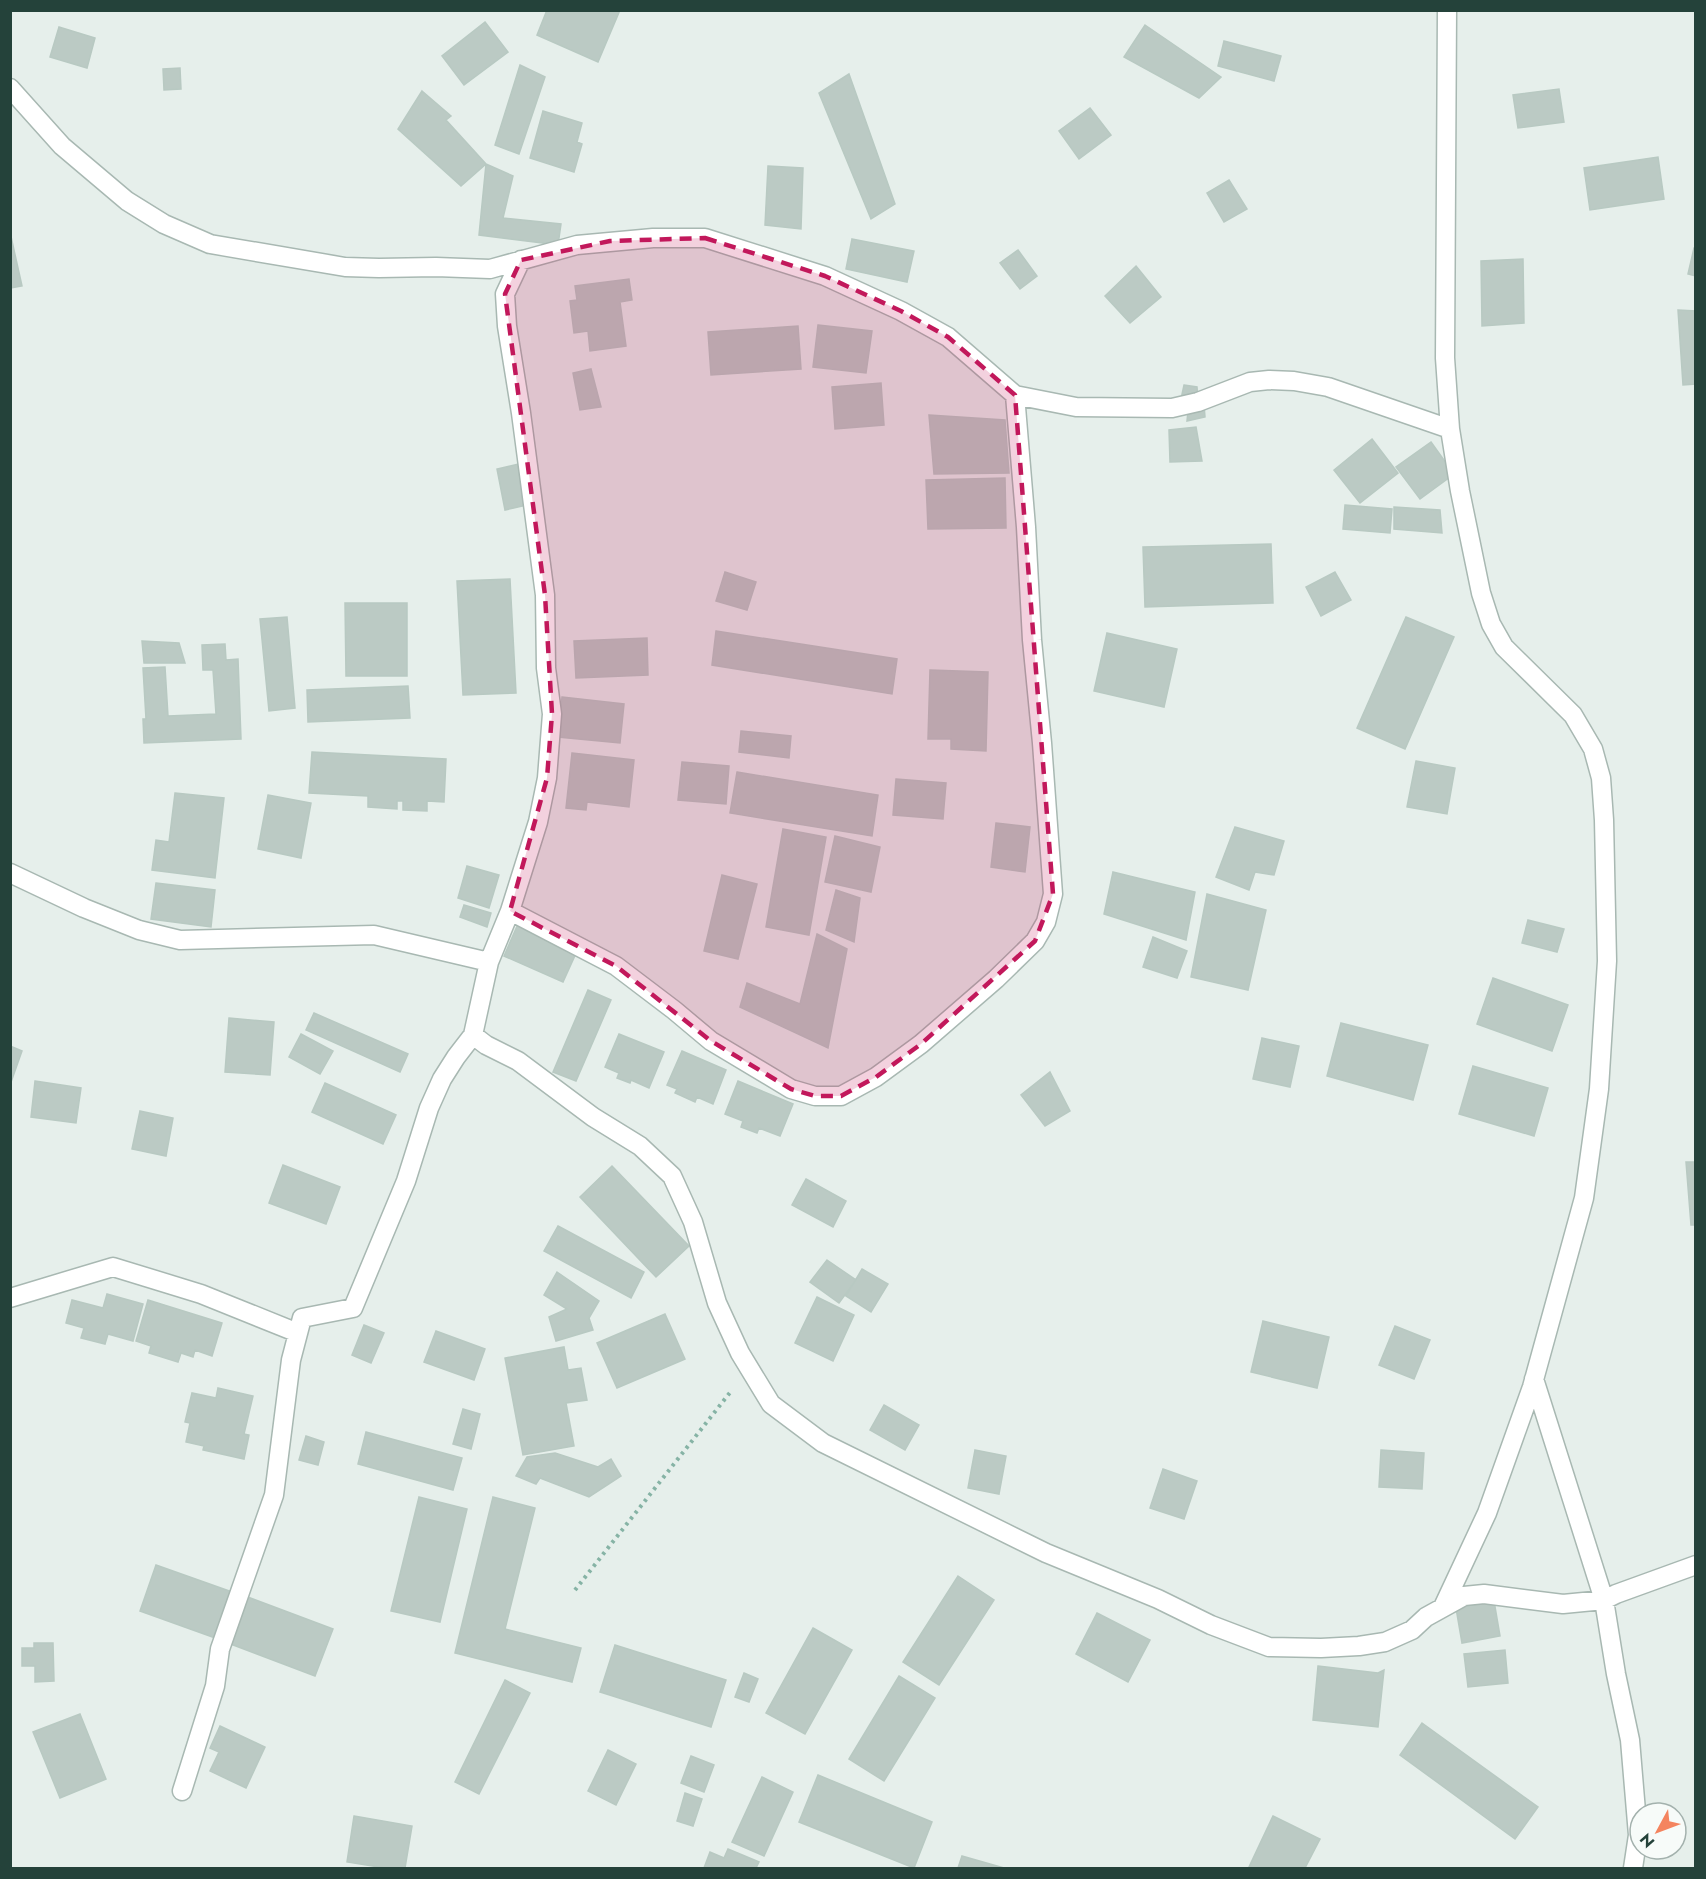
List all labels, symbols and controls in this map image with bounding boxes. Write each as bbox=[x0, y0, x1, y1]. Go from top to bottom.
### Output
north arrow bbox=[1628, 1801, 1688, 1861]
text: N bbox=[1634, 1828, 1660, 1853]

